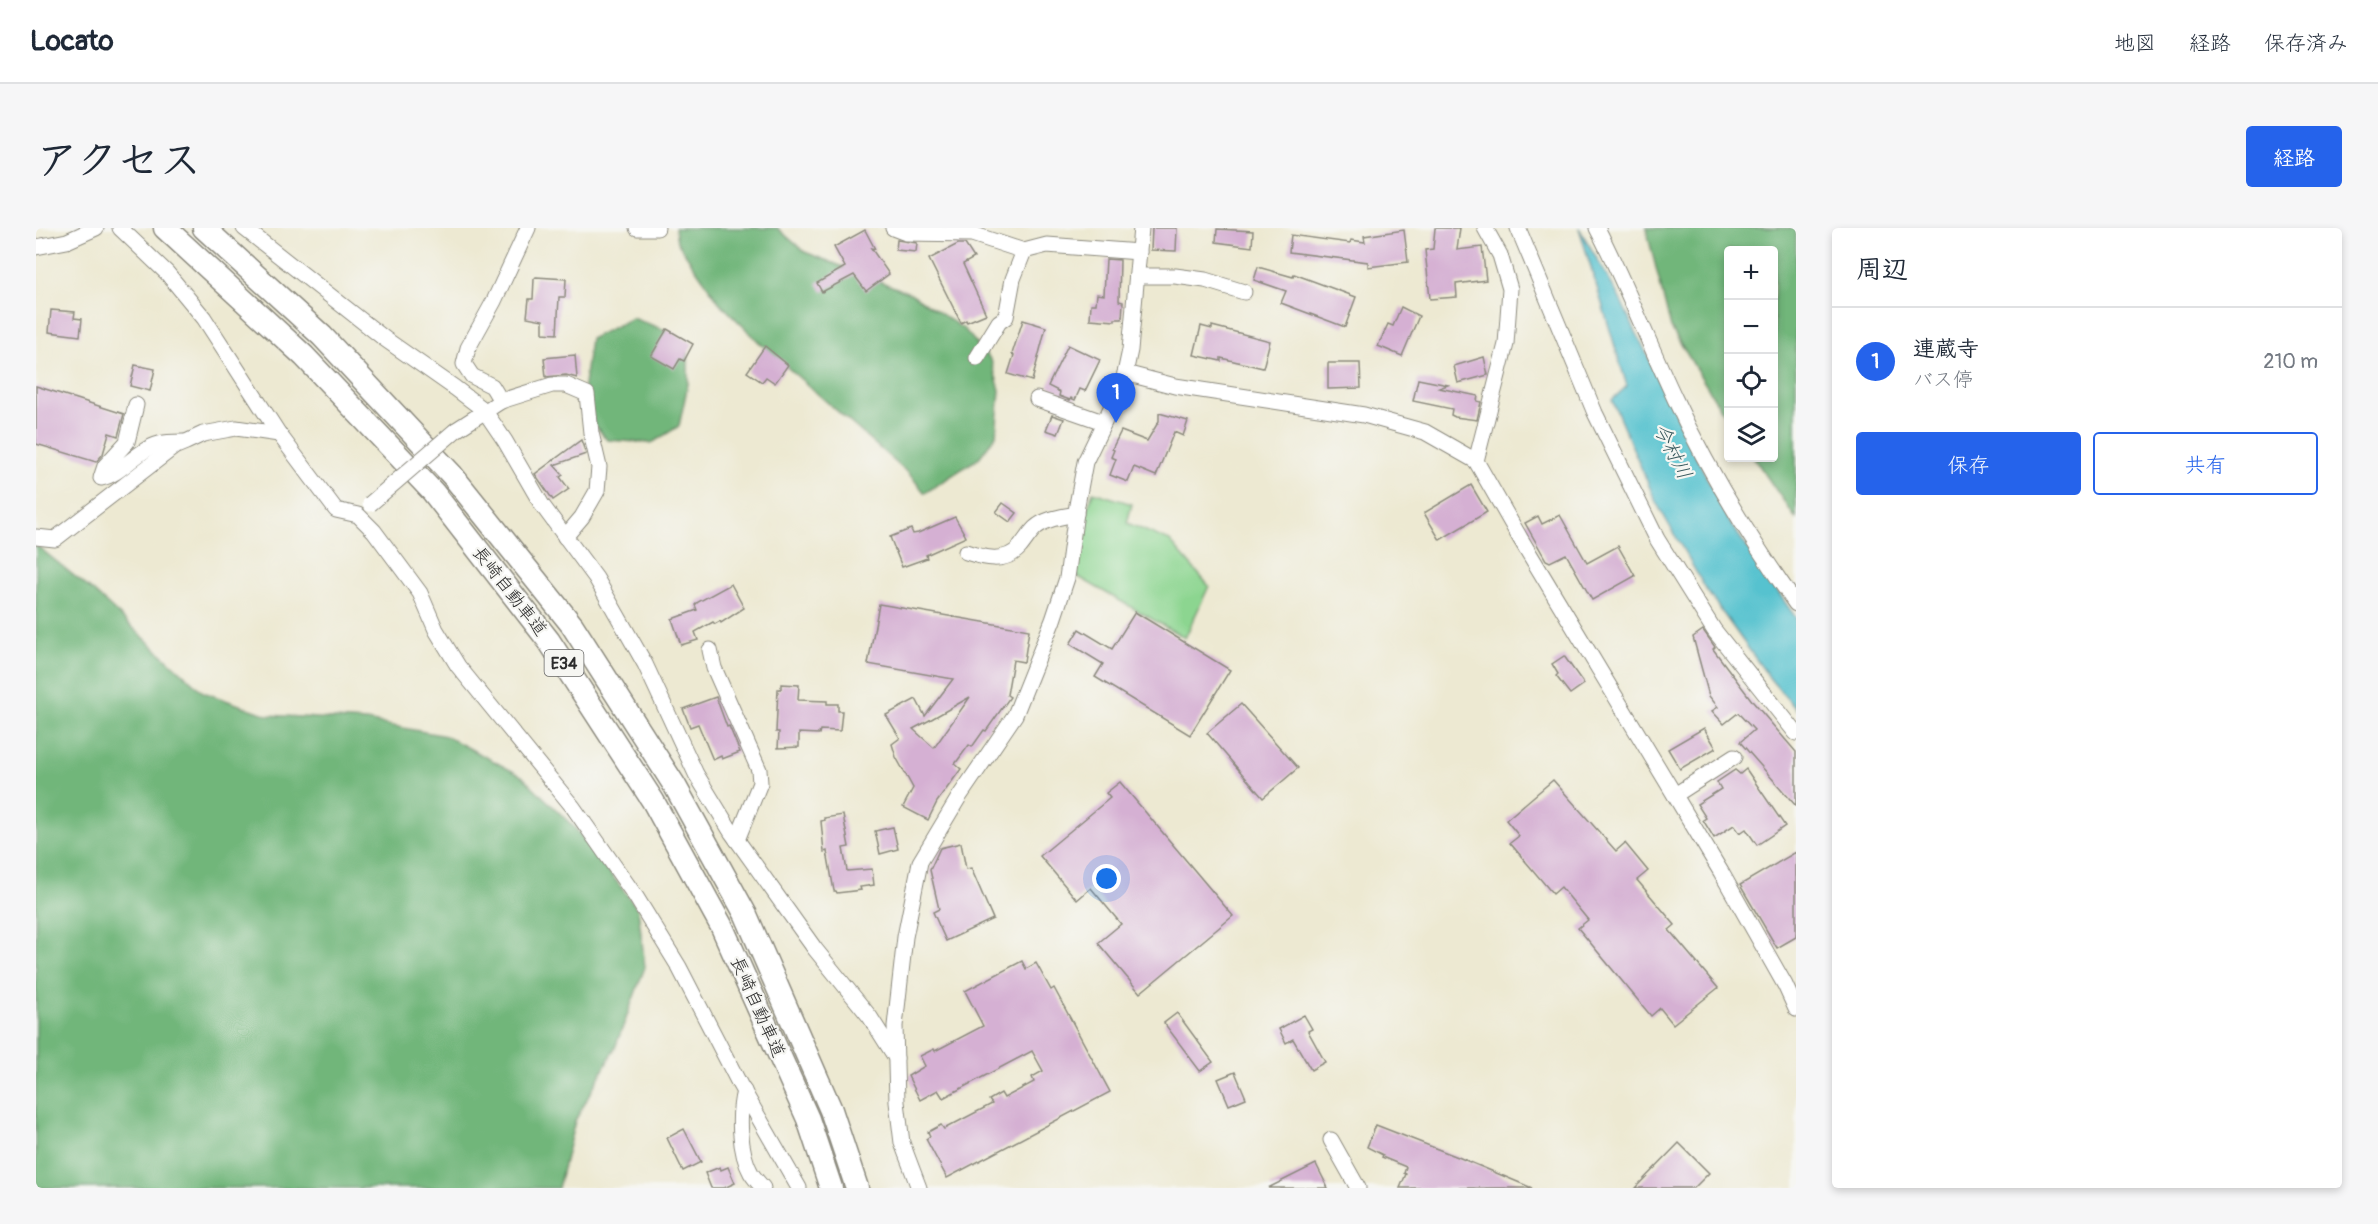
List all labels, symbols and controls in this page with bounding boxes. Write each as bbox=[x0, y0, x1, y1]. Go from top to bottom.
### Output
text: Locato bbox=[30, 24, 114, 59]
text: 地図 bbox=[2114, 30, 2156, 57]
text: 経路 bbox=[2189, 30, 2231, 57]
text: 保存済み bbox=[2264, 30, 2348, 57]
button: 経路 bbox=[2246, 126, 2342, 187]
text: アクセス bbox=[36, 135, 201, 187]
map controls bbox=[1724, 246, 1778, 462]
button: + bbox=[1724, 246, 1778, 300]
text: 周辺 bbox=[1856, 254, 1908, 286]
button: − bbox=[1724, 300, 1778, 354]
text: 連蔵寺 bbox=[1913, 335, 1979, 363]
text: 1 bbox=[1872, 349, 1879, 374]
text: 210 m bbox=[2263, 349, 2318, 374]
button: locate bbox=[1724, 354, 1778, 408]
text: バス停 bbox=[1913, 367, 1973, 392]
pin: 1 bbox=[1096, 374, 1136, 423]
button: layers bbox=[1724, 408, 1778, 462]
water label: 今村川 bbox=[1648, 419, 1697, 484]
button: 保存 bbox=[1856, 432, 2081, 495]
button: 共有 bbox=[2093, 432, 2318, 495]
street label: 長崎自動車道 bbox=[467, 542, 552, 641]
road number: E34 bbox=[544, 650, 584, 676]
your location bbox=[1092, 864, 1121, 893]
street label: 長崎自動車道 bbox=[725, 953, 790, 1061]

